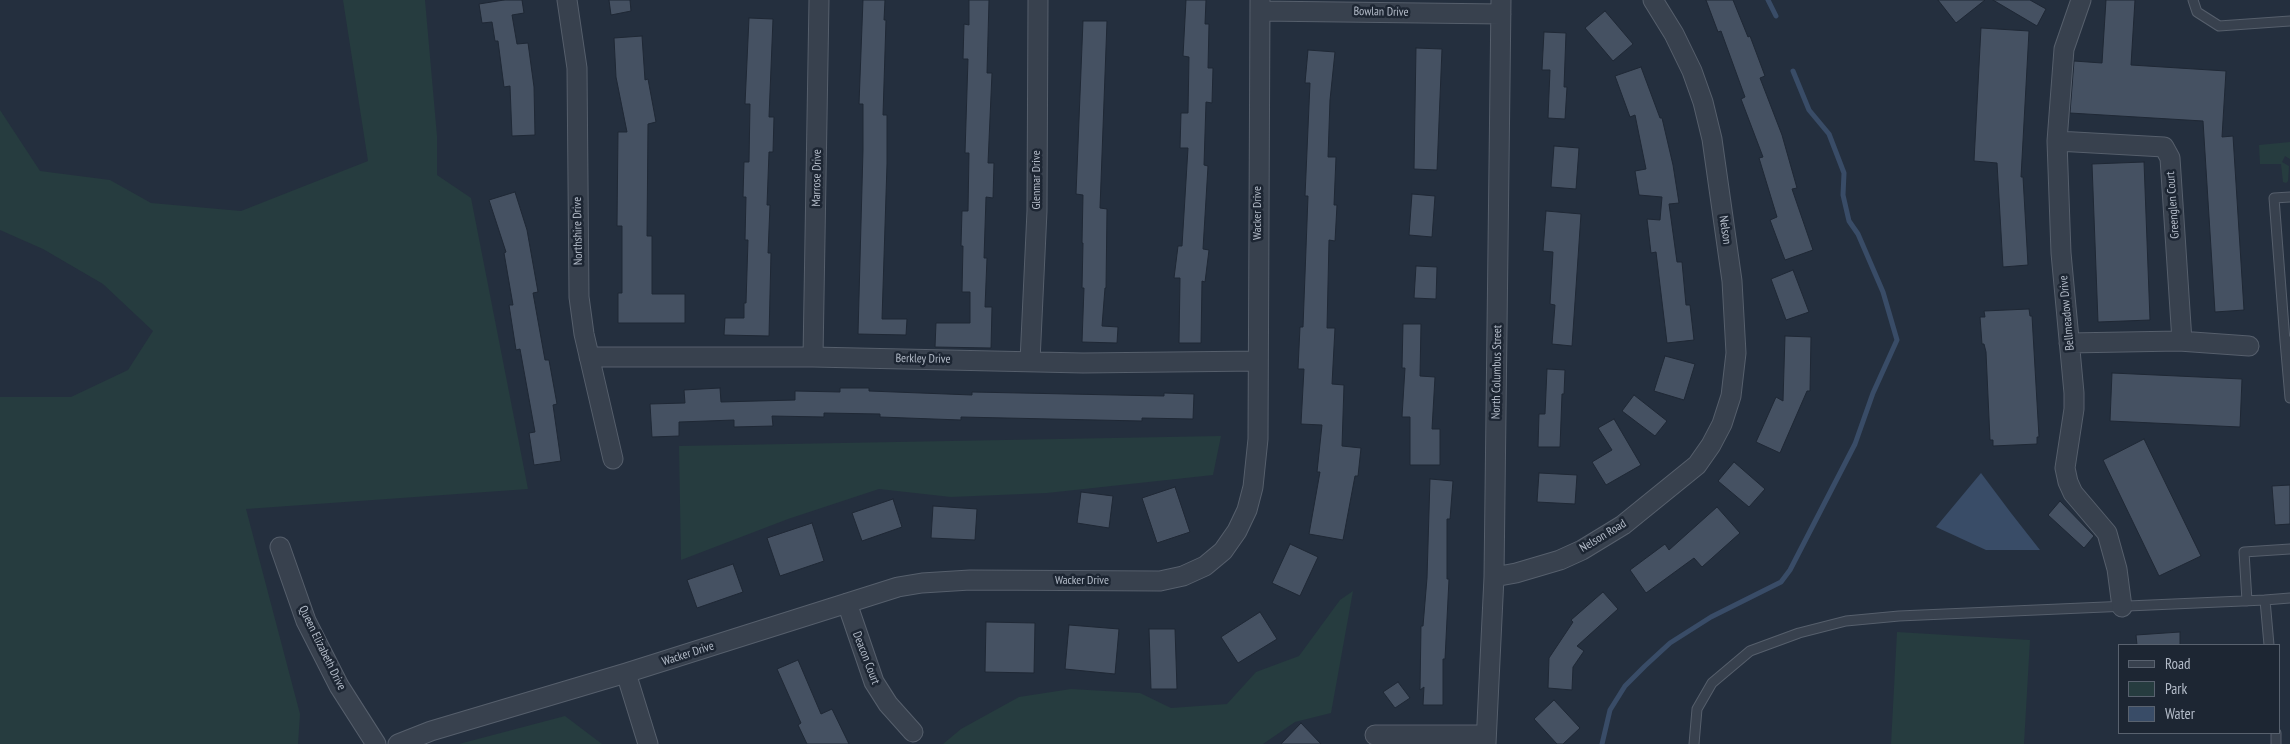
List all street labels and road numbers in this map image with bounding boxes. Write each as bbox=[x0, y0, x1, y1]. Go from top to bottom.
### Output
street label: Bowlan Drive bbox=[1353, 4, 1409, 20]
street label: Marrose Drive bbox=[809, 149, 825, 207]
street label: Glenmar Drive bbox=[1030, 150, 1044, 210]
street label: Greenglen Court bbox=[2163, 171, 2183, 239]
street label: Wacker Drive bbox=[1251, 186, 1265, 240]
street label: Northshire Drive bbox=[570, 197, 586, 265]
street label: Nelson bbox=[1716, 215, 1734, 245]
street label: Bellmeadow Drive bbox=[2057, 275, 2077, 351]
street label: North Columbus Street bbox=[1489, 325, 1505, 419]
street label: Berkley Drive bbox=[895, 351, 951, 367]
street label: Nelson Road bbox=[1577, 517, 1629, 555]
street label: Wacker Drive bbox=[1055, 574, 1109, 588]
street label: Queen Elizabeth Drive bbox=[295, 603, 349, 693]
street label: Deacon Court bbox=[849, 629, 883, 687]
street label: Wacker Drive bbox=[660, 639, 716, 669]

